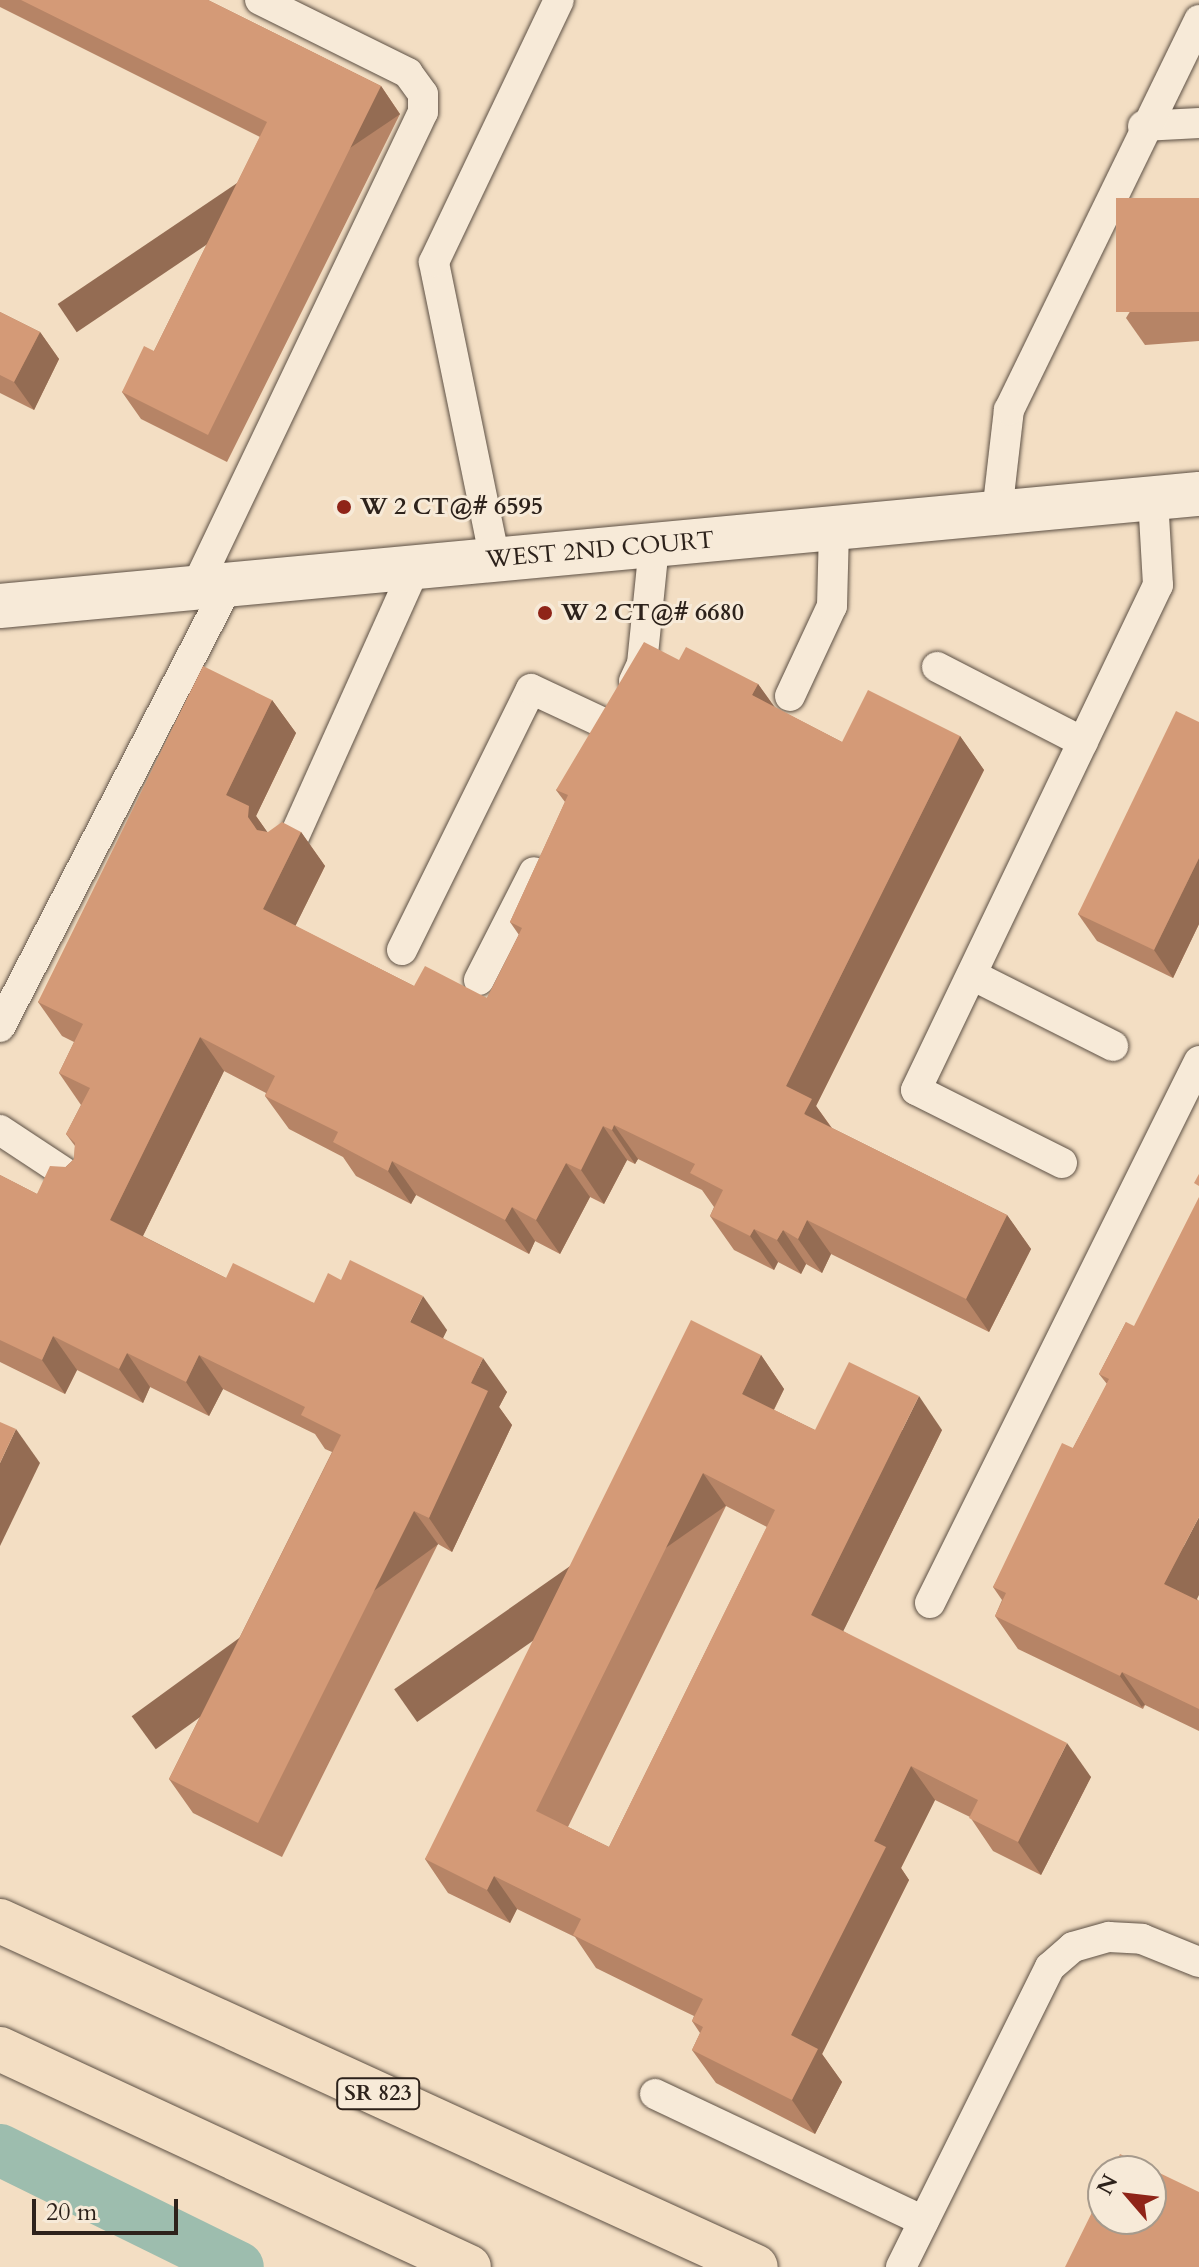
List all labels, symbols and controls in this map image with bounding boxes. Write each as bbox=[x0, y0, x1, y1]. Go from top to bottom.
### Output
place label: W 2 CT@# 6595 bbox=[360, 493, 543, 521]
marker: W 2 CT@# 6595 bbox=[335, 498, 353, 516]
street label: WEST 2ND COURT bbox=[485, 526, 715, 574]
place label: W 2 CT@# 6680 bbox=[561, 599, 744, 627]
marker: W 2 CT@# 6680 bbox=[536, 604, 554, 622]
road number: SR 823 bbox=[336, 2076, 420, 2112]
north arrow bbox=[1087, 2155, 1167, 2235]
text: N bbox=[1090, 2169, 1125, 2200]
scale bar bbox=[36, 2183, 182, 2233]
text: 20 m bbox=[46, 2196, 97, 2229]

